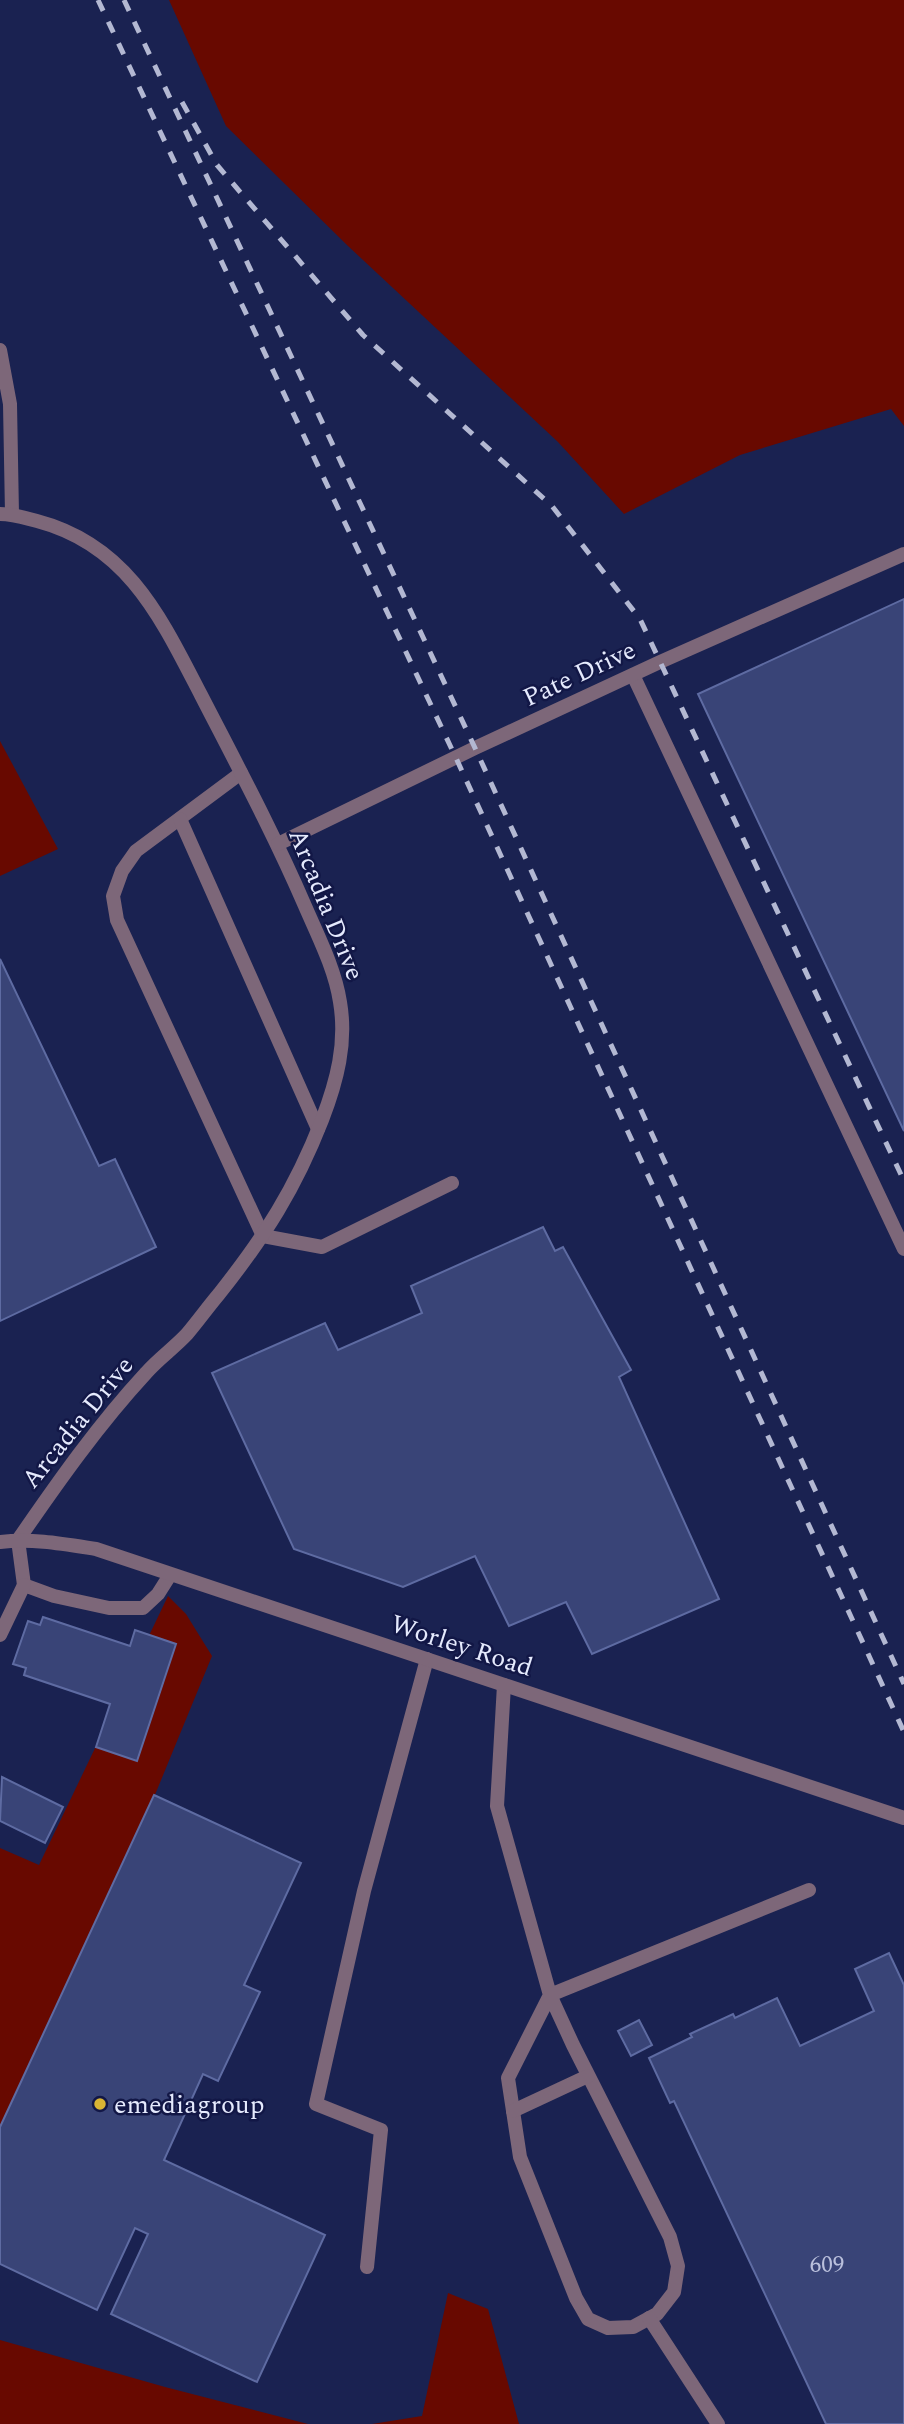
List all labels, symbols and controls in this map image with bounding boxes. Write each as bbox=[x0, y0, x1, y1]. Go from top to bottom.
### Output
street label: Pate Drive bbox=[516, 630, 643, 718]
street label: Arcadia Drive bbox=[277, 822, 375, 986]
street label: Arcadia Drive bbox=[12, 1348, 144, 1498]
street label: Worley Road bbox=[386, 1604, 538, 1688]
place label: emediagroup bbox=[114, 2085, 264, 2125]
marker: emediagroup bbox=[92, 2096, 108, 2112]
house number: 609 bbox=[810, 2248, 844, 2283]

